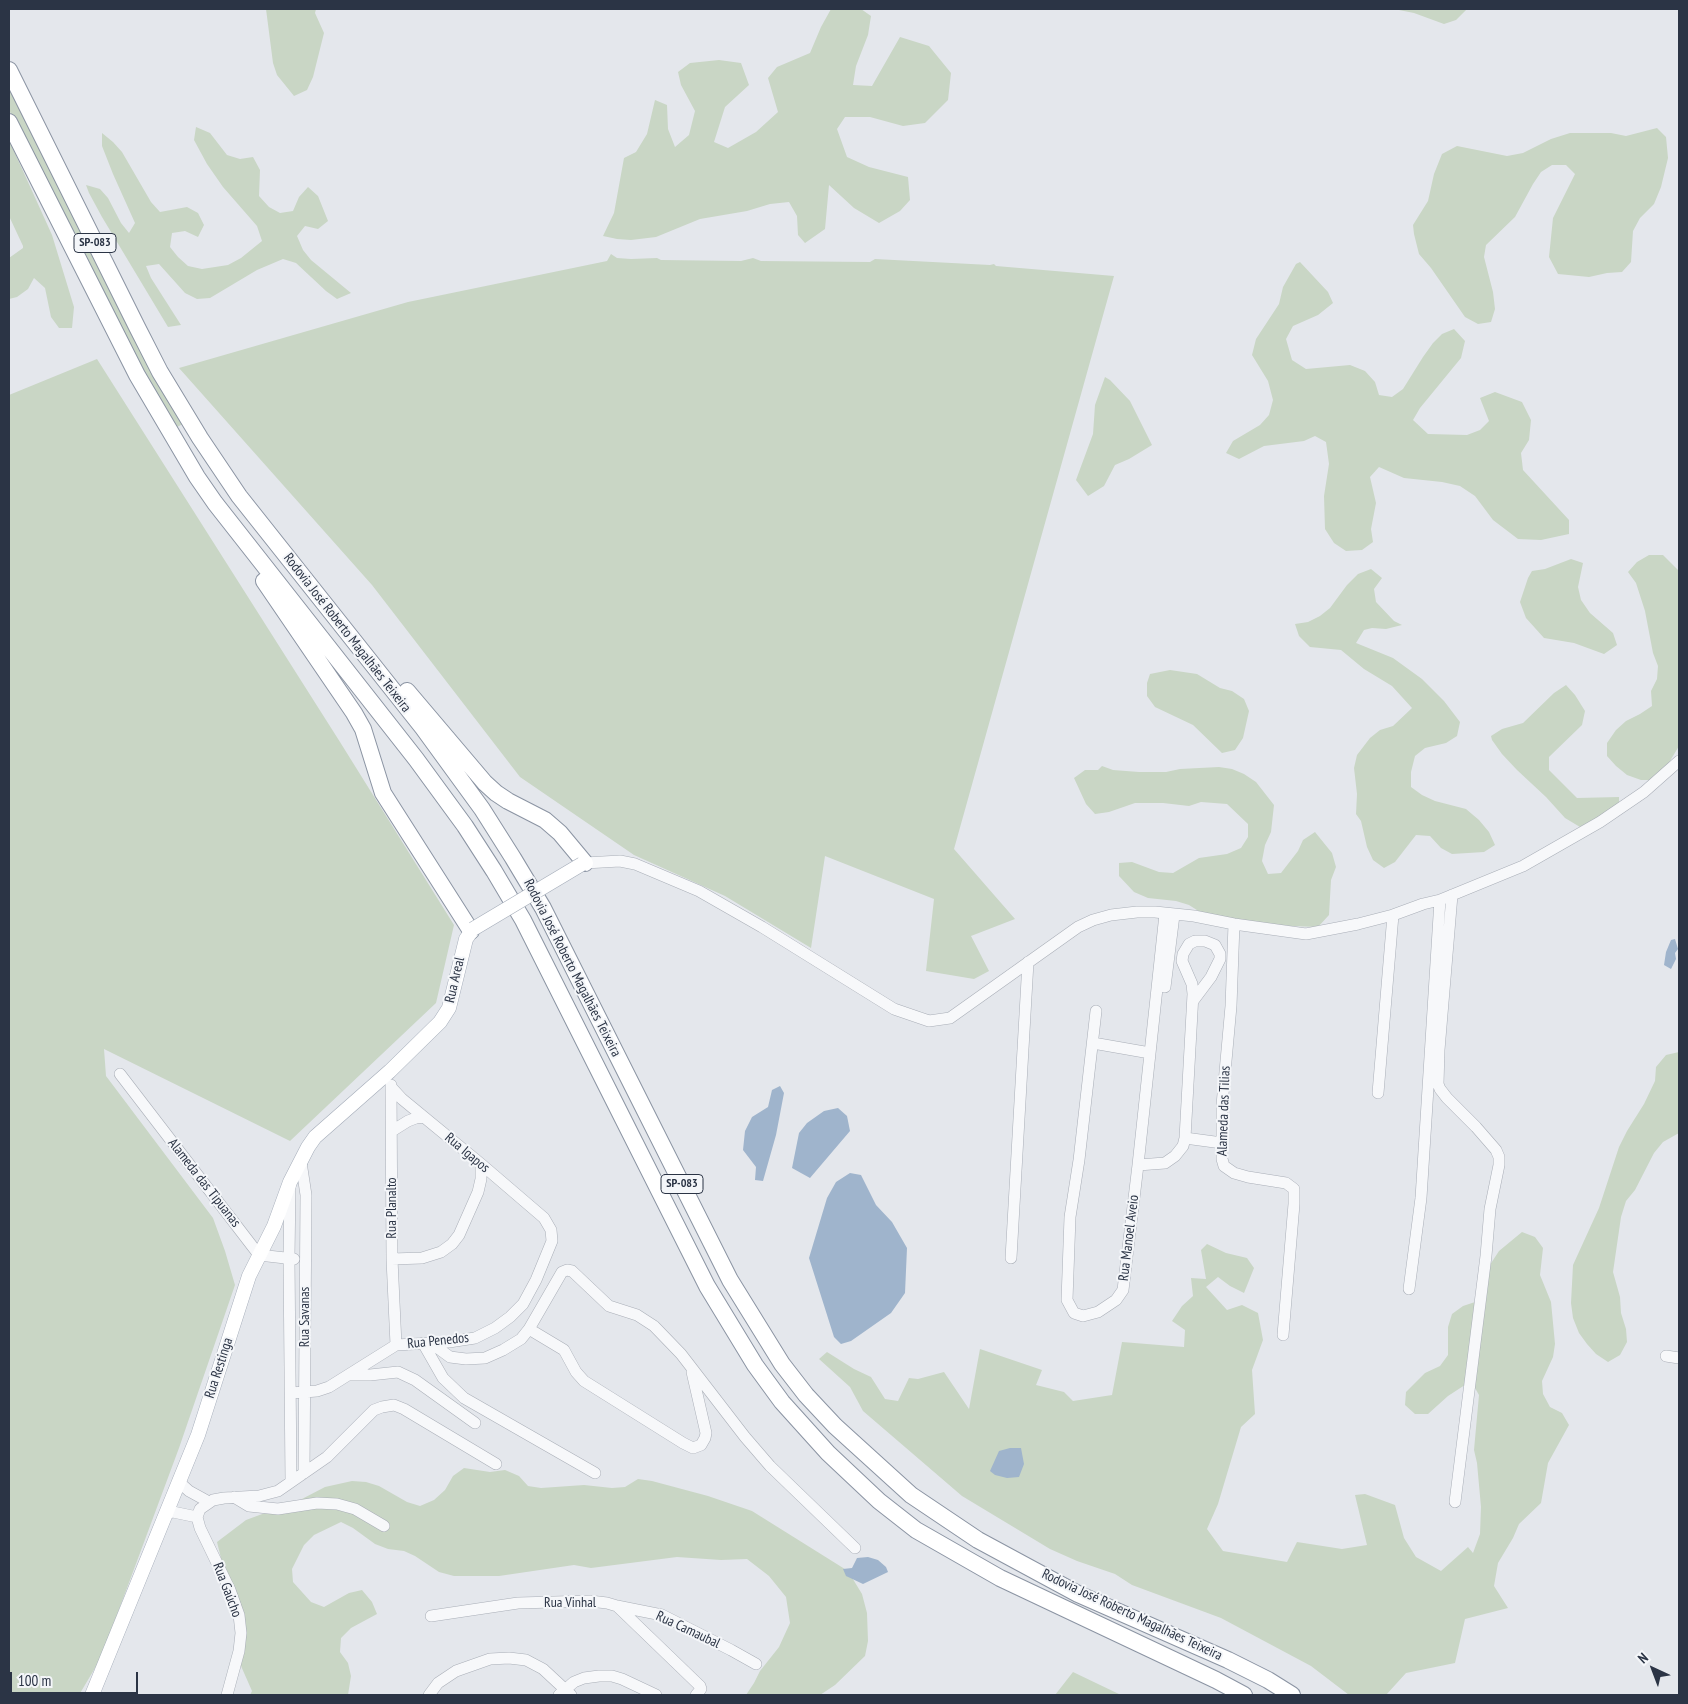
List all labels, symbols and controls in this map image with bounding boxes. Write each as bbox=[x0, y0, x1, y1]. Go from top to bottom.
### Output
road number: SP-083 bbox=[74, 234, 116, 252]
street label: Rodovia José Roberto Magalhães Teixeira bbox=[280, 550, 414, 716]
street label: Rodovia José Roberto Magalhães Teixeira bbox=[520, 876, 624, 1060]
street label: Rua Areal bbox=[442, 955, 468, 1005]
street label: Alameda das Tilias bbox=[1214, 1066, 1234, 1156]
street label: Rua Igapos bbox=[441, 1129, 493, 1177]
street label: Alameda das Tipuanas bbox=[164, 1135, 244, 1231]
road number: SP-083 bbox=[661, 1174, 703, 1194]
street label: Rua Planalto bbox=[384, 1177, 400, 1239]
street label: Rua Manoel Aveio bbox=[1115, 1194, 1143, 1282]
street label: Rua Savanas bbox=[297, 1287, 313, 1347]
street label: Rua Penedos bbox=[406, 1329, 470, 1353]
street label: Rua Restinga bbox=[201, 1336, 237, 1400]
street label: Rua Gaúcho bbox=[209, 1560, 245, 1620]
street label: Rodovia José Roberto Magalhães Teixeira bbox=[1039, 1566, 1225, 1664]
street label: Rua Vinhal bbox=[544, 1595, 596, 1611]
street label: Rua Camaubal bbox=[653, 1608, 723, 1652]
north arrow bbox=[1628, 1644, 1678, 1694]
text: N bbox=[1634, 1649, 1652, 1667]
scale bar bbox=[12, 1662, 140, 1694]
text: 100 m bbox=[18, 1671, 51, 1690]

